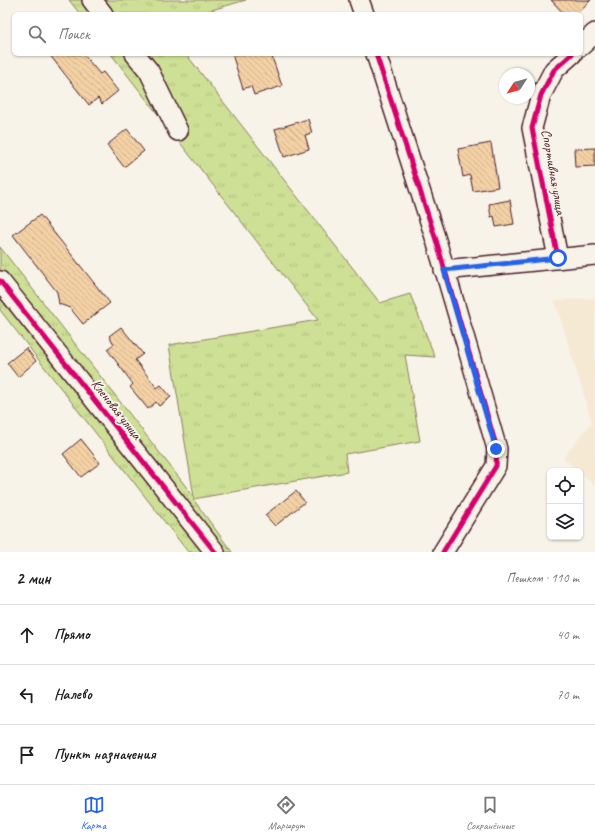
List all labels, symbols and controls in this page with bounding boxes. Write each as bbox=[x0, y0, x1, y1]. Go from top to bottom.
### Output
search box bbox=[12, 12, 583, 56]
icon: search bbox=[26, 23, 48, 45]
text: Поиск bbox=[58, 25, 90, 44]
north arrow bbox=[499, 68, 535, 104]
street label: Спортивная улица bbox=[538, 128, 570, 217]
route start bbox=[549, 249, 567, 267]
street label: Кленовая улица bbox=[88, 376, 146, 443]
route end bbox=[487, 440, 505, 458]
map controls bbox=[547, 468, 583, 540]
button: locate bbox=[547, 468, 583, 504]
button: layers bbox=[547, 504, 583, 540]
text: 2 мин bbox=[16, 568, 51, 589]
text: Пешком · 110 m bbox=[506, 570, 579, 586]
icon: ahead bbox=[16, 624, 38, 646]
text: Прямо bbox=[54, 625, 90, 644]
text: 40 m bbox=[557, 627, 579, 643]
icon: left bbox=[16, 684, 38, 706]
text: Налево bbox=[54, 685, 92, 704]
text: 70 m bbox=[557, 687, 579, 703]
icon: arrive bbox=[16, 744, 38, 766]
text: Пункт назначения bbox=[54, 745, 156, 764]
tab: Карта bbox=[81, 794, 106, 832]
tab: Маршрут bbox=[268, 794, 304, 832]
tab: Сохранённые bbox=[466, 794, 514, 832]

